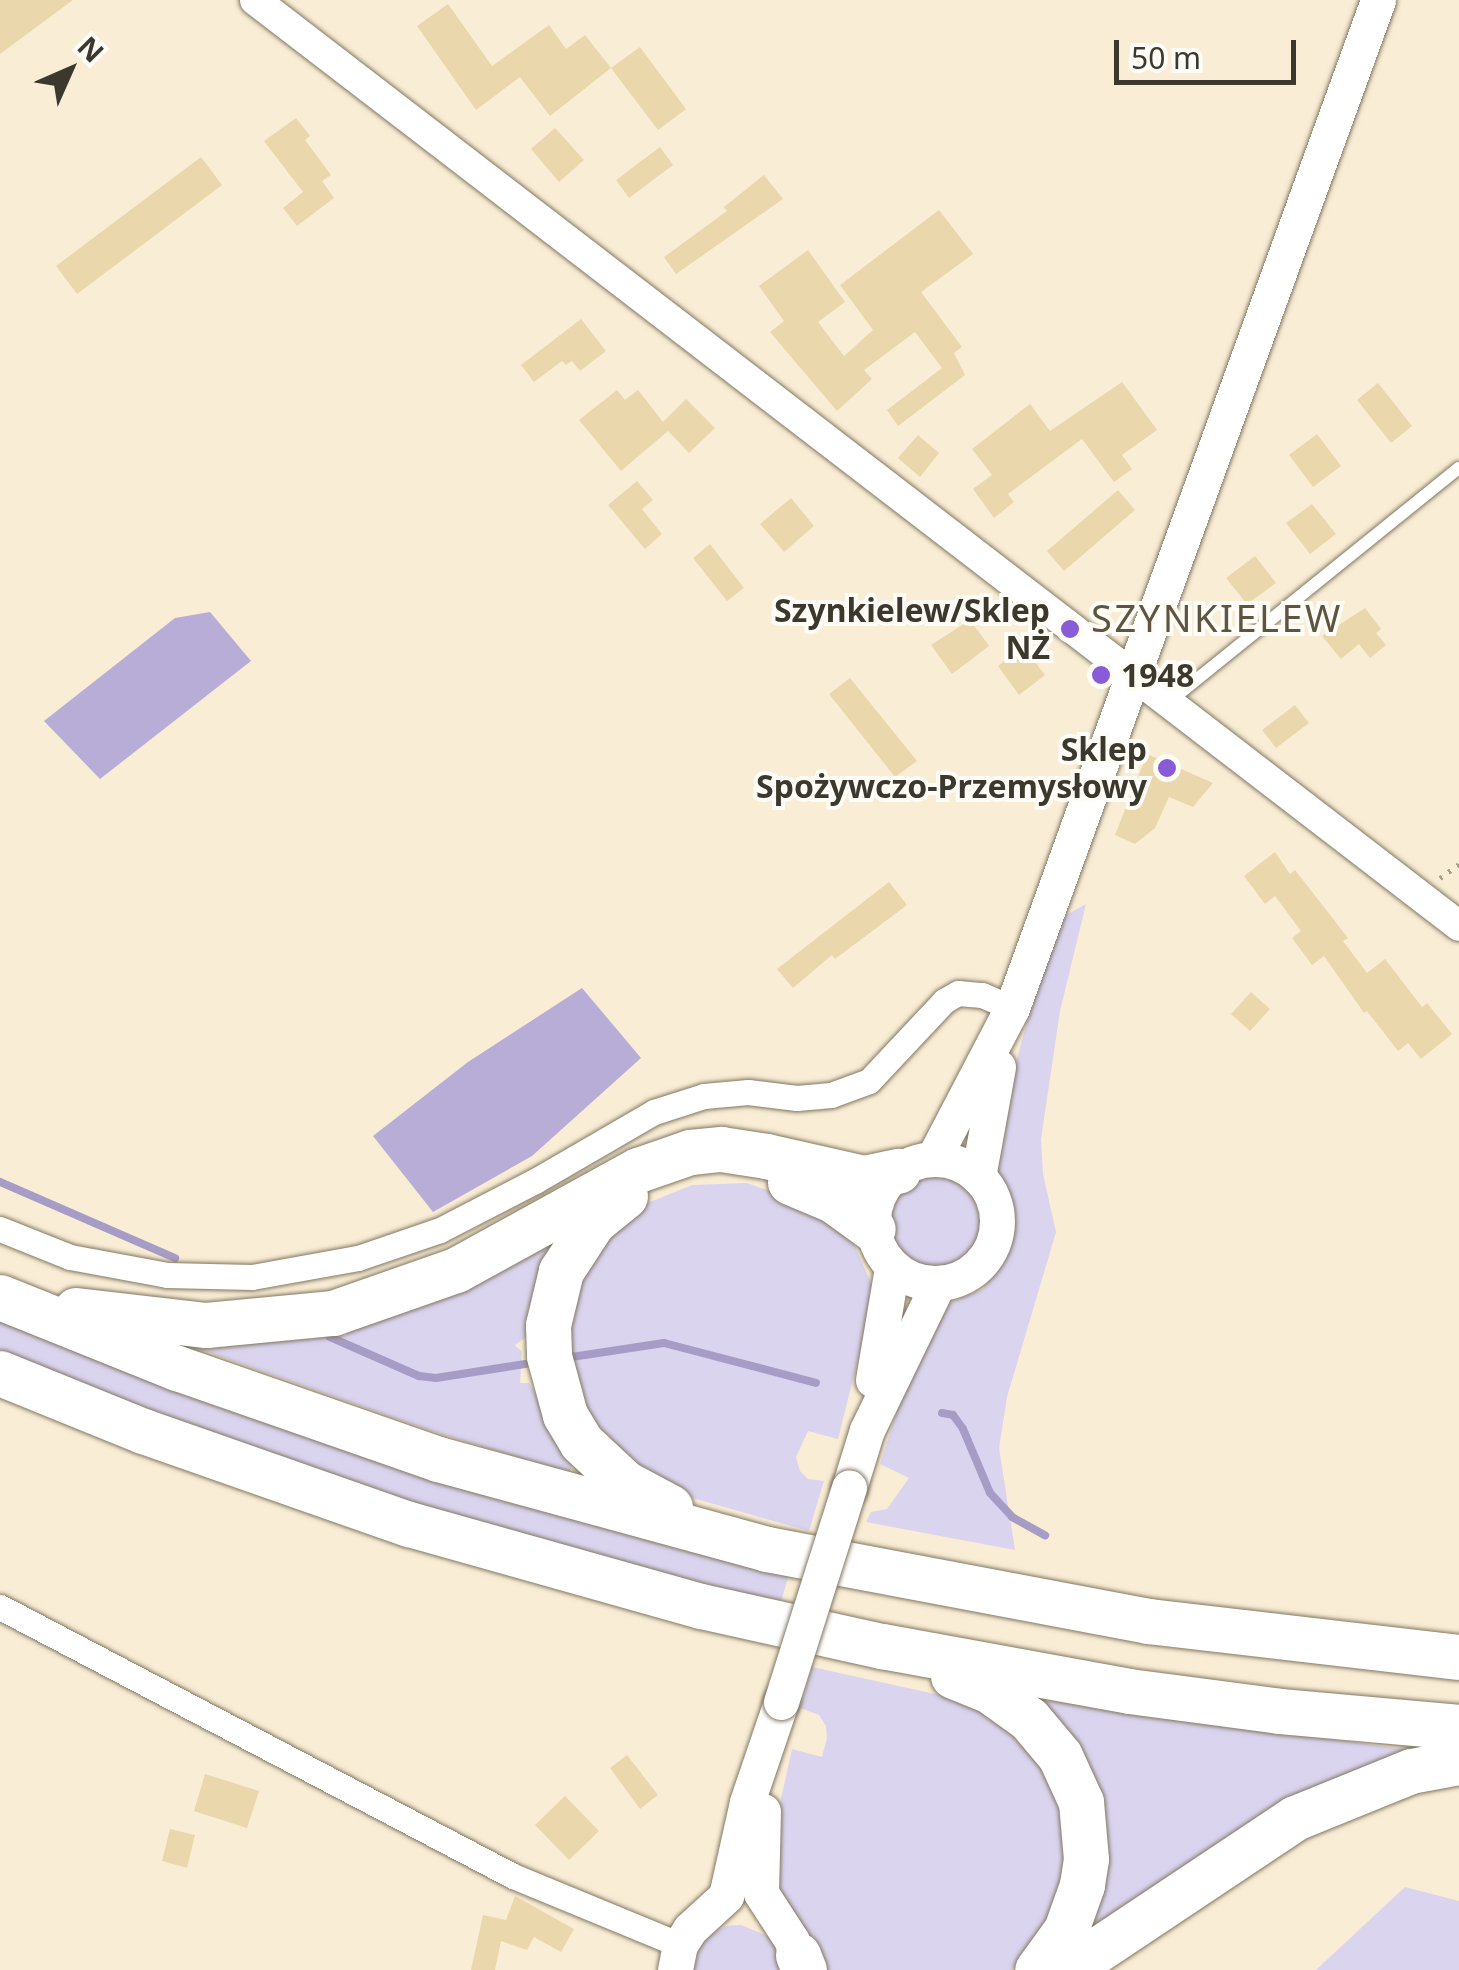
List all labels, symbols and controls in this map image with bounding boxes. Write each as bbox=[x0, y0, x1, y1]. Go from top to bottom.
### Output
north arrow bbox=[20, 20, 120, 120]
scale bar bbox=[1119, 20, 1302, 82]
text: N bbox=[70, 27, 113, 70]
text: 50 m bbox=[1131, 37, 1201, 78]
place label: Szynkielew/Sklep NŻ bbox=[774, 592, 1050, 667]
district label: SZYNKIELEW bbox=[1091, 595, 1343, 641]
marker: Szynkielew/Sklep NŻ bbox=[1059, 618, 1081, 640]
place label: 1948 bbox=[1121, 656, 1194, 694]
marker: 1948 bbox=[1090, 664, 1112, 686]
place label: Sklep Spożywczo-Przemysłowy bbox=[756, 731, 1147, 806]
marker: Sklep Spożywczo-Przemysłowy bbox=[1156, 757, 1178, 779]

